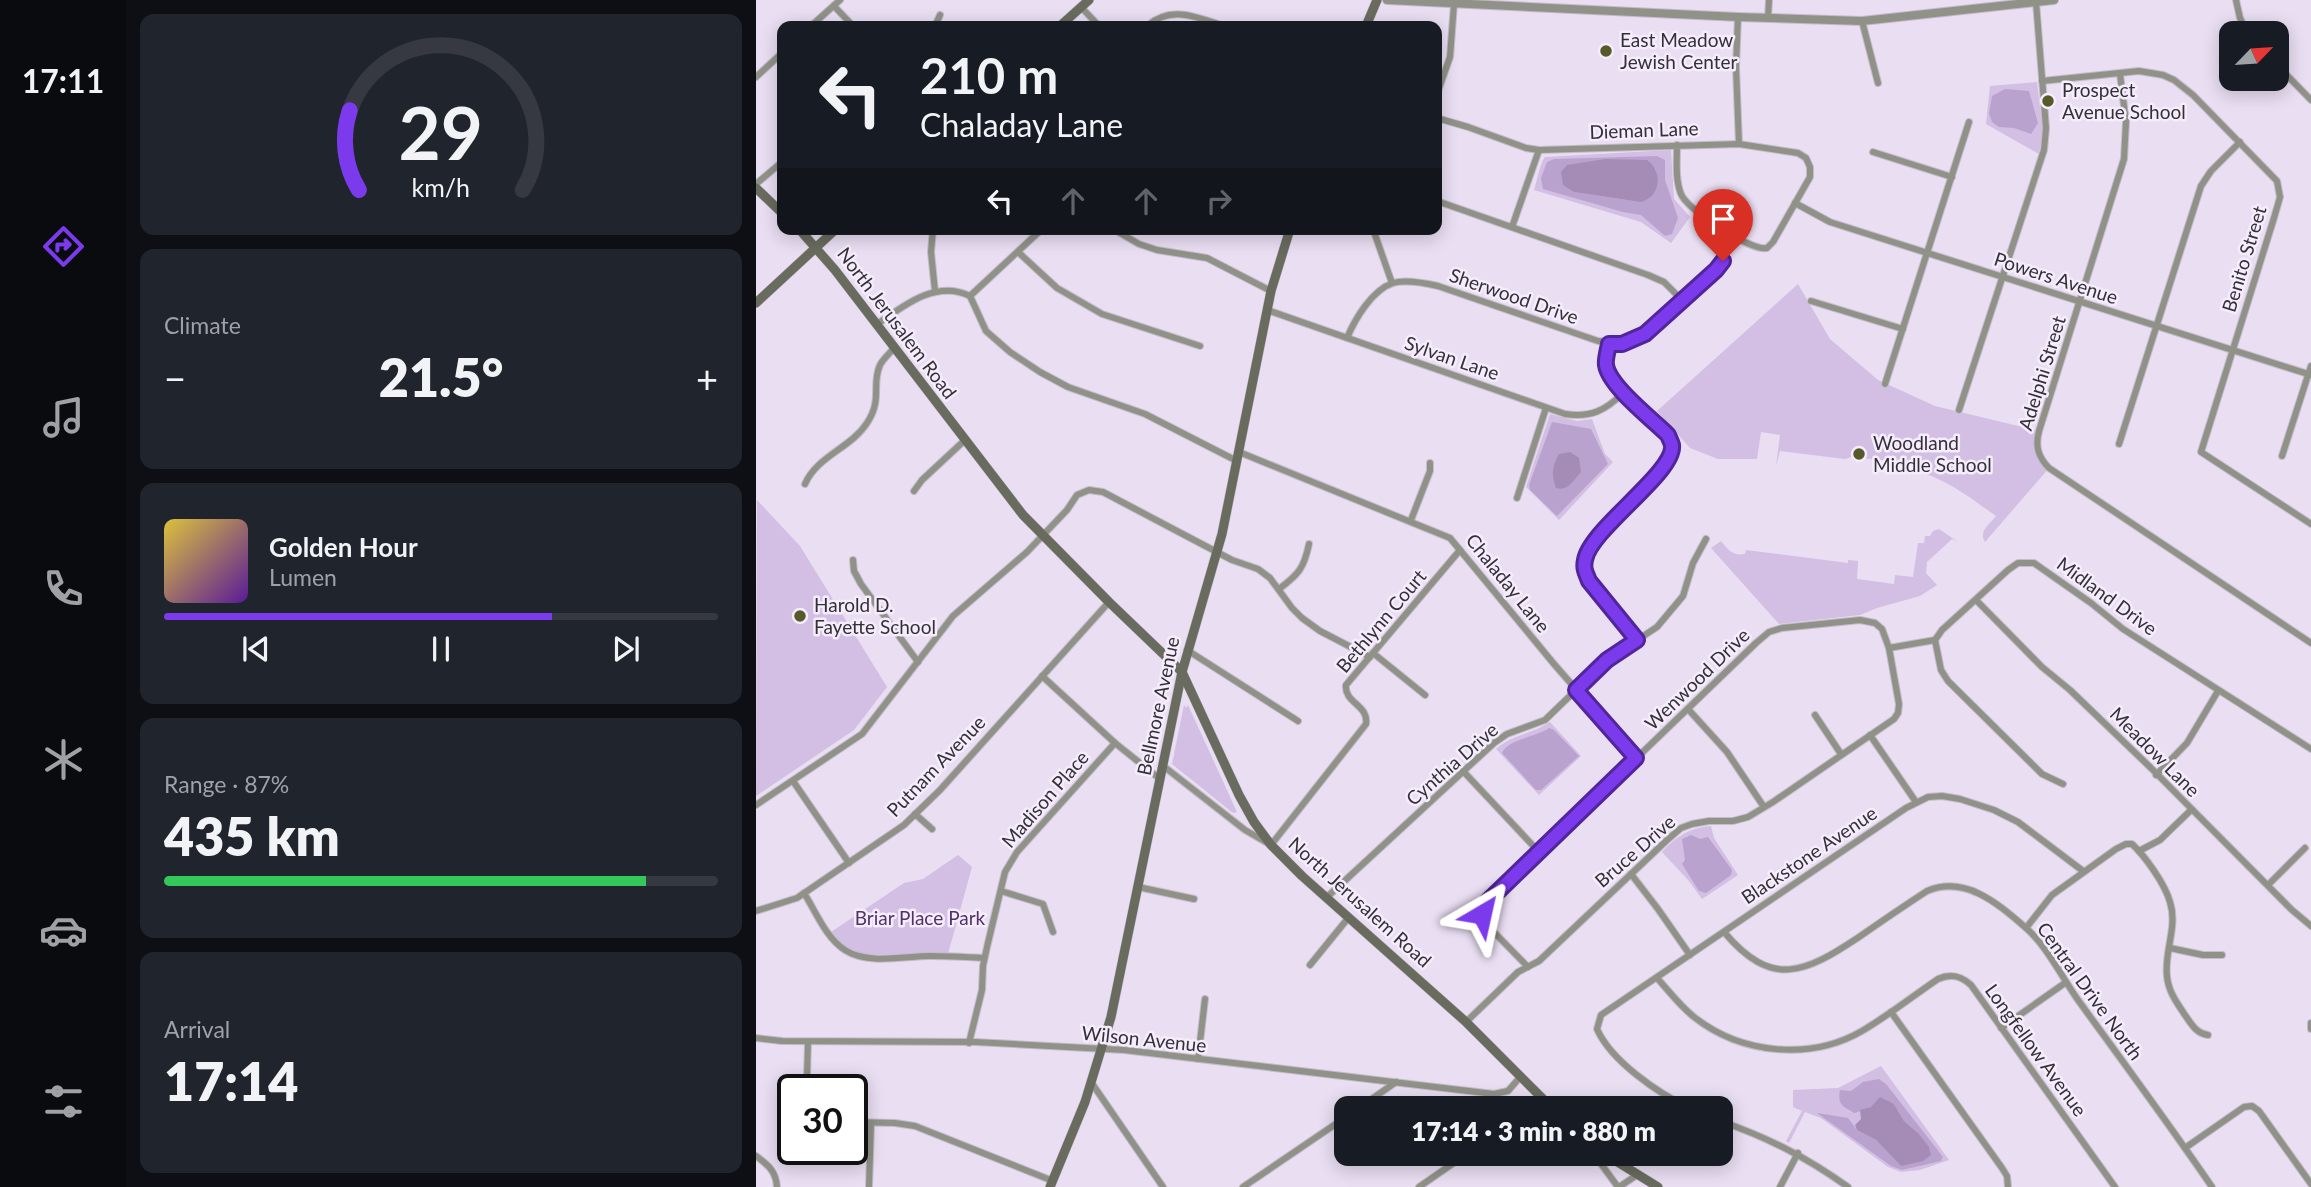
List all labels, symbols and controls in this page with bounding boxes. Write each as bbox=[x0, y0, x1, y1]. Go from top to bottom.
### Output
north arrow bbox=[2219, 21, 2289, 91]
map controls bbox=[2219, 21, 2289, 91]
place label: East Meadow Jewish Center bbox=[1620, 28, 1738, 73]
marker: East Meadow Jewish Center bbox=[1598, 43, 1614, 59]
text: 210 m bbox=[920, 46, 1058, 104]
icon: left bbox=[805, 49, 896, 140]
text: 17:11 bbox=[22, 61, 104, 100]
place label: Prospect Avenue School bbox=[2062, 78, 2186, 123]
text: 29 bbox=[399, 89, 483, 177]
marker: Prospect Avenue School bbox=[2040, 93, 2056, 109]
text: Chaladay Lane bbox=[920, 105, 1123, 144]
street label: Dieman Lane bbox=[1589, 116, 1699, 143]
text: km/h bbox=[412, 172, 470, 202]
icon: left bbox=[981, 182, 1019, 220]
icon: ahead bbox=[1054, 182, 1092, 220]
icon: ahead bbox=[1127, 182, 1165, 220]
icon: right bbox=[1200, 182, 1238, 220]
pin bbox=[1693, 189, 1753, 261]
icon: arrive bbox=[1704, 200, 1742, 238]
street label: Benito Street bbox=[2216, 203, 2271, 315]
icon: directions bbox=[39, 222, 88, 271]
street label: North Jerusalem Road bbox=[833, 242, 962, 403]
street label: Powers Avenue bbox=[1991, 247, 2121, 308]
street label: Sherwood Drive bbox=[1447, 263, 1582, 328]
text: Climate bbox=[164, 311, 241, 339]
street label: Adelphi Street bbox=[2013, 313, 2070, 433]
street label: Sylvan Lane bbox=[1402, 331, 1502, 384]
text: 21.5° bbox=[379, 346, 503, 408]
text: − bbox=[164, 355, 186, 401]
text: + bbox=[696, 355, 718, 401]
icon: music bbox=[39, 393, 88, 442]
place label: Woodland Middle School bbox=[1873, 431, 1992, 476]
marker: Woodland Middle School bbox=[1851, 446, 1867, 462]
street label: Chaladay Lane bbox=[1462, 529, 1555, 637]
text: Golden Hour bbox=[269, 531, 418, 563]
street label: Midland Drive bbox=[2053, 552, 2162, 640]
text: Lumen bbox=[269, 563, 337, 591]
icon: phone bbox=[39, 564, 88, 613]
street label: Bethlynn Court bbox=[1331, 564, 1431, 677]
place label: Harold D. Fayette School bbox=[814, 593, 936, 638]
marker: Harold D. Fayette School bbox=[792, 608, 808, 624]
street label: Wenwood Drive bbox=[1640, 623, 1754, 734]
icon: previous bbox=[237, 630, 275, 668]
icon: pause bbox=[422, 630, 460, 668]
icon: next bbox=[607, 630, 645, 668]
street label: Bellmore Avenue bbox=[1132, 634, 1183, 777]
street label: Meadow Lane bbox=[2106, 702, 2205, 801]
street label: Putnam Avenue bbox=[882, 710, 990, 821]
street label: Cynthia Drive bbox=[1401, 717, 1502, 810]
icon: climate bbox=[39, 735, 88, 784]
street label: Madison Place bbox=[996, 746, 1093, 852]
text: Range · 87% bbox=[164, 770, 289, 798]
street label: Blackstone Avenue bbox=[1737, 801, 1881, 908]
text: 435 km bbox=[164, 805, 340, 867]
street label: Bruce Drive bbox=[1590, 810, 1679, 892]
street label: North Jerusalem Road bbox=[1284, 832, 1436, 972]
position arrow bbox=[1445, 877, 1519, 951]
icon: car bbox=[39, 906, 88, 955]
park label: Briar Place Park bbox=[855, 906, 986, 929]
street label: Central Drive North bbox=[2033, 917, 2148, 1064]
street label: Longfellow Avenue bbox=[1981, 979, 2092, 1120]
text: Arrival bbox=[164, 1015, 230, 1043]
street label: Wilson Avenue bbox=[1080, 1021, 1208, 1056]
text: 17:14 bbox=[164, 1050, 298, 1112]
speed limit sign: 30 bbox=[777, 1074, 868, 1165]
icon: filters bbox=[39, 1077, 88, 1126]
text: 17:14 · 3 min · 880 m bbox=[1411, 1115, 1656, 1147]

